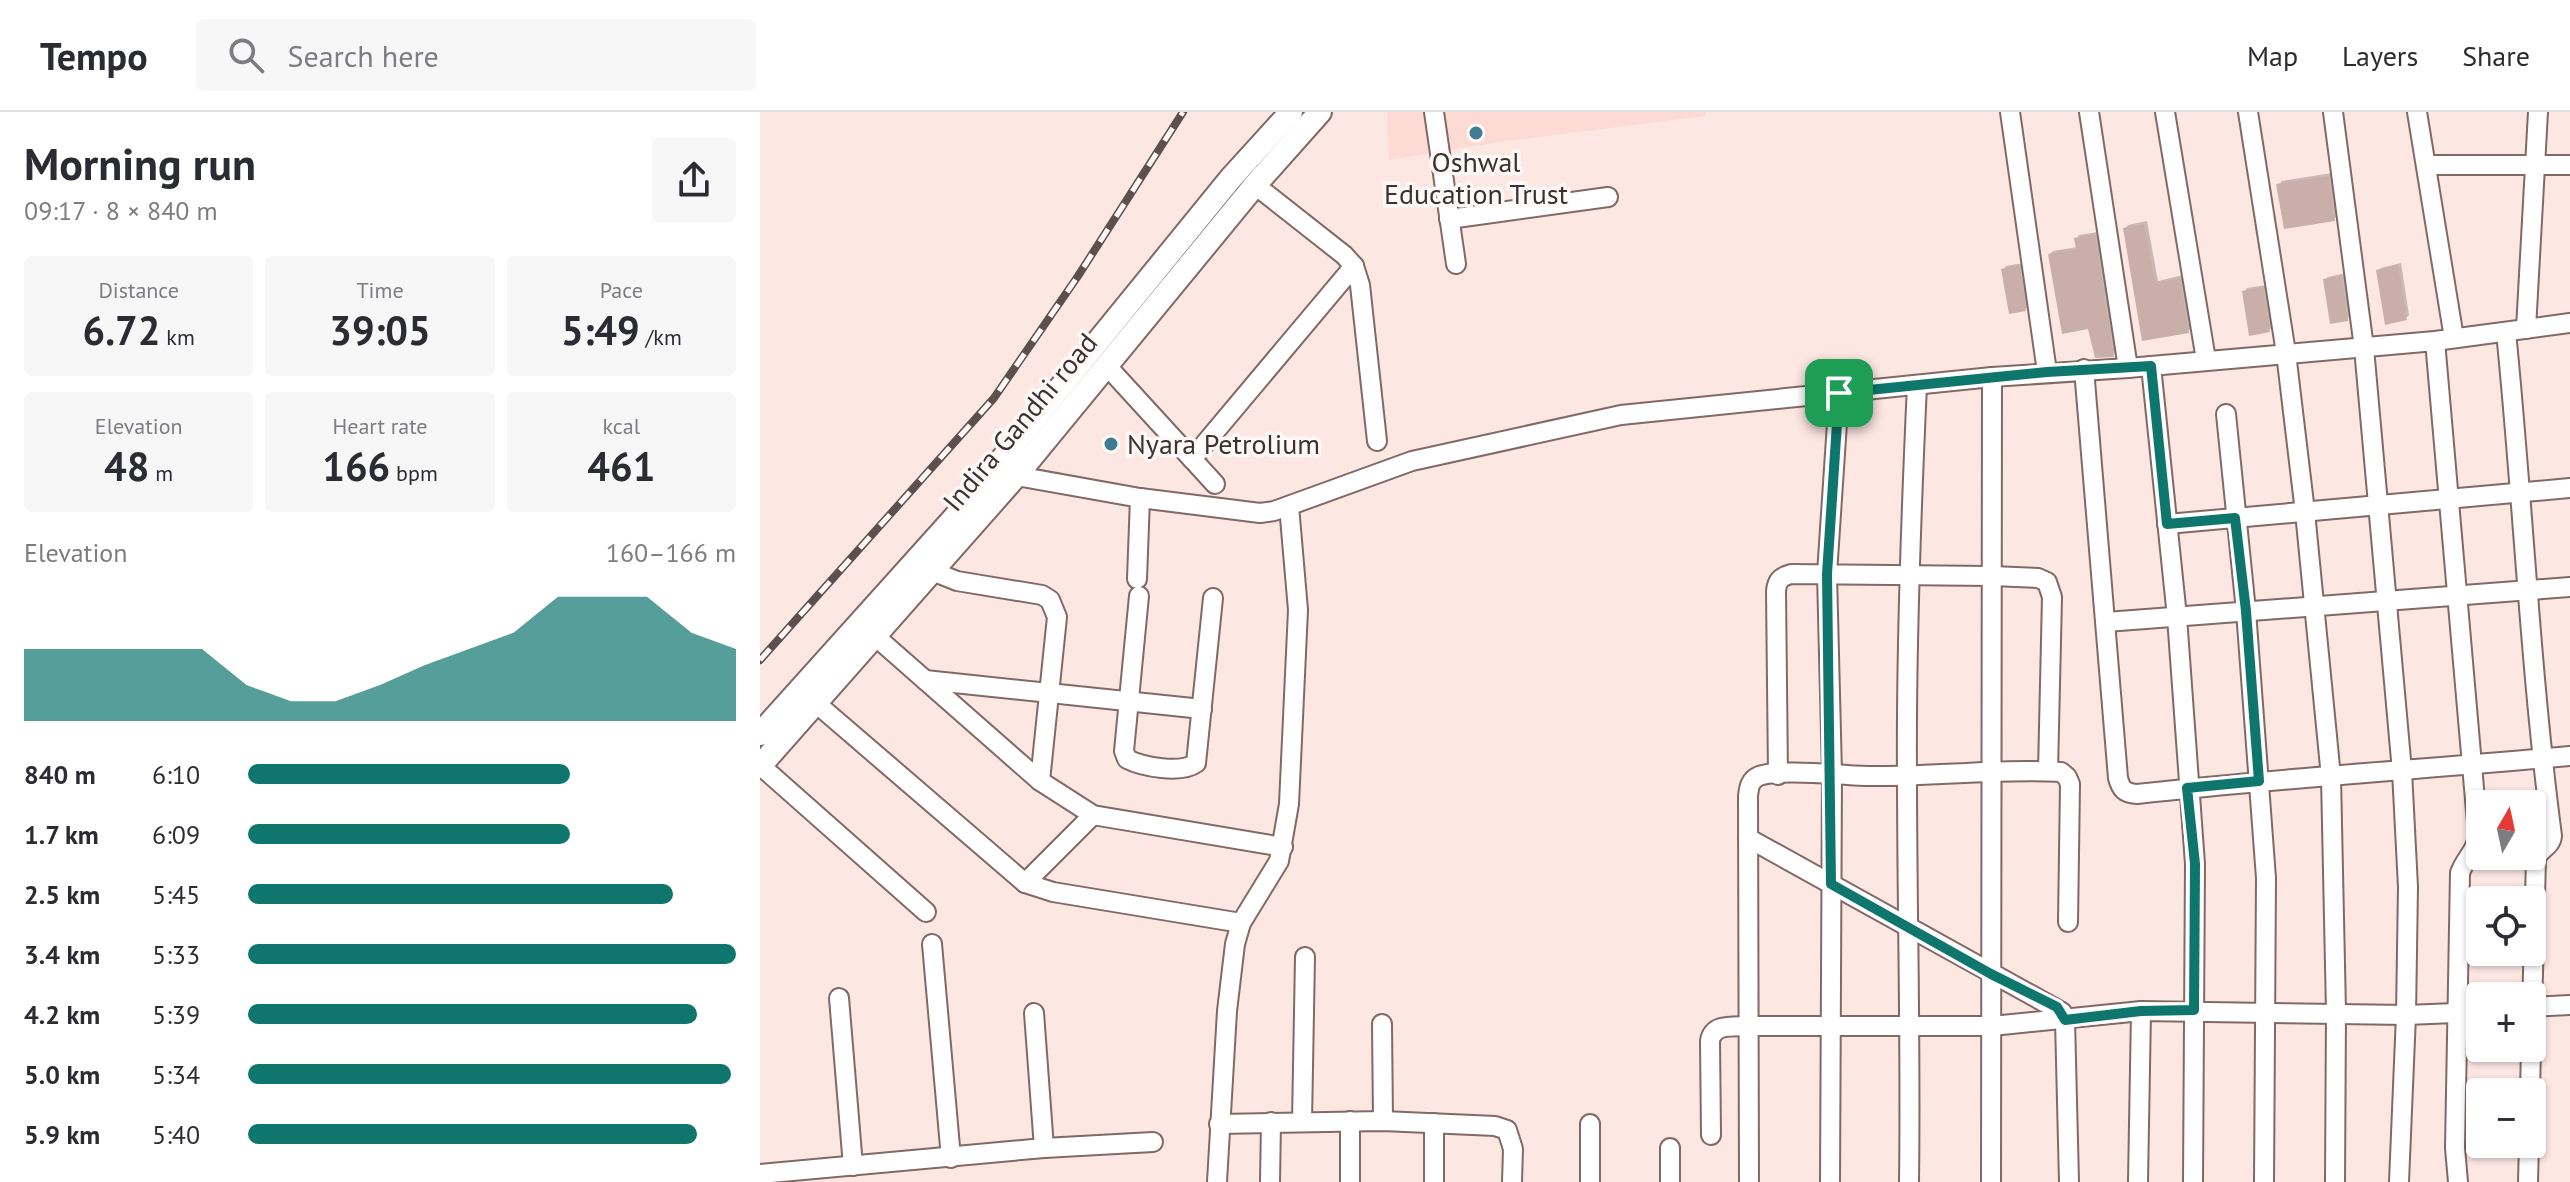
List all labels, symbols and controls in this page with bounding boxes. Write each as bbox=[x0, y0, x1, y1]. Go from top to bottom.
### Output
search box bbox=[196, 19, 756, 91]
text: Tempo bbox=[40, 31, 148, 80]
icon: search bbox=[224, 33, 268, 77]
text: Search here bbox=[288, 36, 439, 75]
text: Map bbox=[2247, 37, 2298, 74]
text: Layers bbox=[2342, 37, 2418, 74]
text: Share bbox=[2462, 37, 2530, 74]
marker: Oshwal Education Trust bbox=[1467, 124, 1485, 142]
text: Morning run bbox=[24, 135, 256, 192]
button: share bbox=[652, 138, 736, 222]
place label: Oshwal Education Trust bbox=[1384, 143, 1569, 212]
text: 09:17 · 8 × 840 m bbox=[24, 194, 218, 227]
text: Distance bbox=[98, 276, 179, 304]
text: Time bbox=[356, 276, 404, 304]
text: Pace bbox=[600, 276, 643, 304]
text: 6.72 bbox=[83, 304, 160, 356]
text: 39:05 bbox=[329, 304, 431, 356]
text: 5:49 bbox=[561, 304, 640, 356]
text: km bbox=[160, 323, 195, 351]
text: /km bbox=[640, 323, 682, 351]
street label: Indira Gandhi road bbox=[934, 325, 1105, 519]
pin bbox=[1805, 359, 1873, 427]
icon: arrive bbox=[1817, 371, 1861, 415]
text: Elevation bbox=[95, 412, 182, 440]
text: Heart rate bbox=[332, 412, 428, 440]
text: kcal bbox=[603, 412, 640, 440]
place label: Nyara Petrolium bbox=[1127, 425, 1320, 462]
marker: Nyara Petrolium bbox=[1102, 435, 1120, 453]
text: 48 bbox=[104, 440, 149, 492]
text: 166 bbox=[322, 440, 390, 492]
text: 461 bbox=[587, 440, 655, 492]
text: m bbox=[149, 459, 173, 487]
text: bpm bbox=[390, 459, 438, 487]
text: Elevation bbox=[24, 536, 128, 569]
text: 160–166 m bbox=[606, 536, 736, 569]
text: 840 m bbox=[24, 758, 96, 791]
text: 6:10 bbox=[152, 758, 200, 791]
north arrow bbox=[2466, 790, 2546, 870]
map controls bbox=[2466, 790, 2546, 1158]
text: 1.7 km bbox=[24, 818, 99, 851]
text: 6:09 bbox=[152, 818, 200, 851]
text: 2.5 km bbox=[24, 878, 100, 911]
text: 5:45 bbox=[152, 878, 200, 911]
button: locate bbox=[2466, 886, 2546, 966]
text: 3.4 km bbox=[24, 938, 100, 971]
text: 5:33 bbox=[152, 938, 200, 971]
button: + bbox=[2466, 982, 2546, 1062]
text: 4.2 km bbox=[24, 998, 100, 1031]
text: 5:39 bbox=[152, 998, 200, 1031]
text: 5.0 km bbox=[24, 1058, 100, 1091]
text: 5:34 bbox=[152, 1058, 200, 1091]
button: − bbox=[2466, 1078, 2546, 1158]
text: 5.9 km bbox=[24, 1118, 100, 1151]
text: 5:40 bbox=[152, 1118, 200, 1151]

